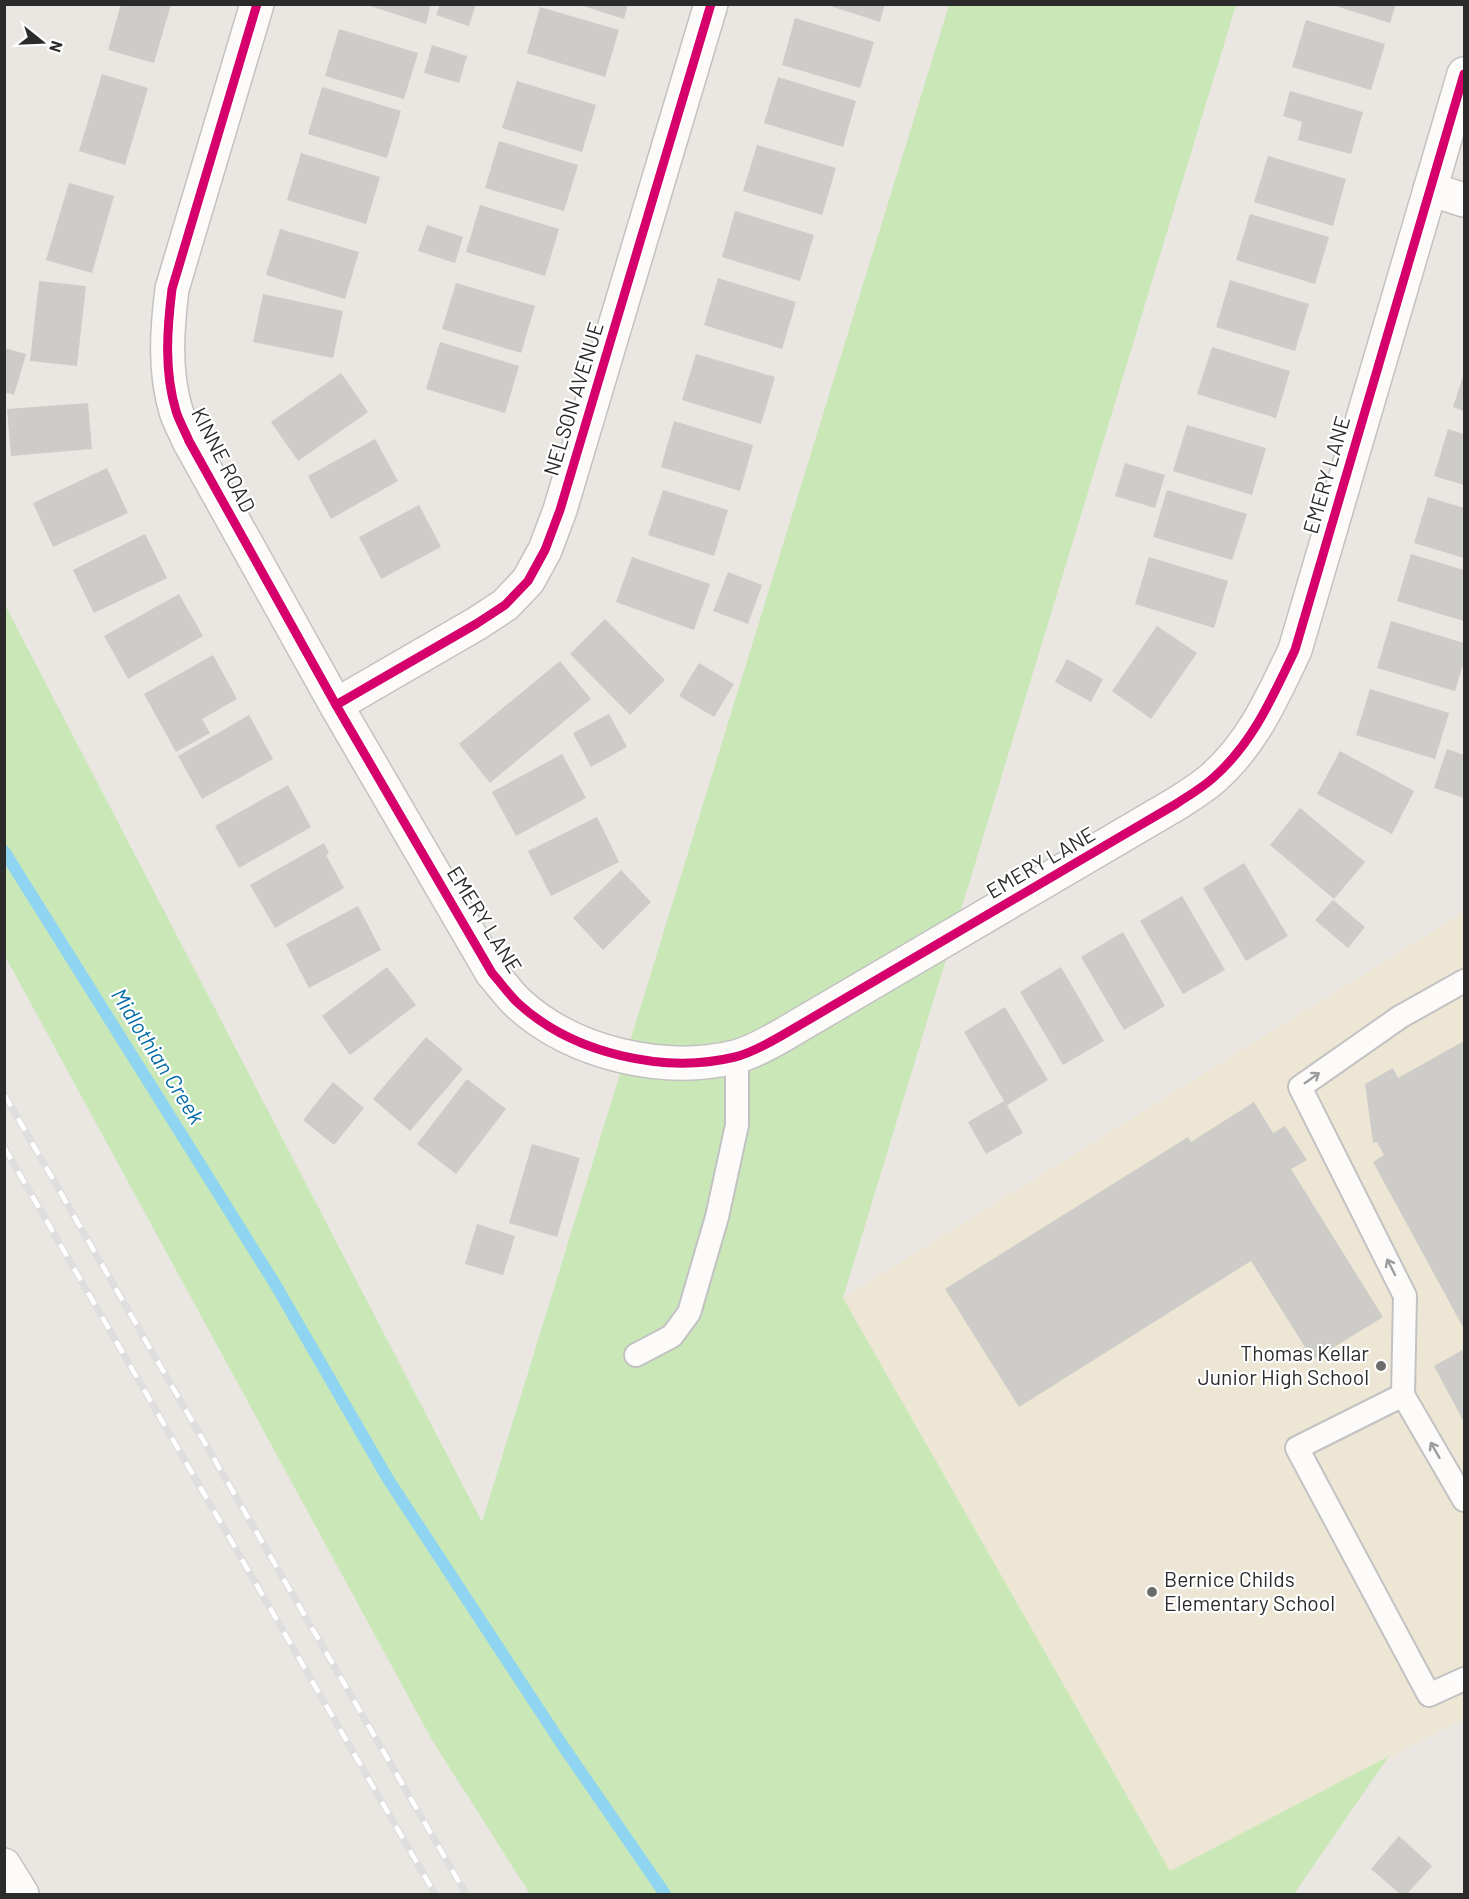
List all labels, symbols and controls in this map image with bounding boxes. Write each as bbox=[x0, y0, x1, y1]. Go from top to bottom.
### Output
north arrow bbox=[12, 12, 72, 72]
text: N bbox=[46, 39, 67, 55]
street label: NELSON AVENUE bbox=[537, 319, 608, 478]
street label: KINNE ROAD bbox=[187, 403, 261, 516]
street label: EMERY LANE bbox=[1297, 413, 1354, 536]
street label: EMERY LANE bbox=[981, 821, 1099, 903]
street label: EMERY LANE bbox=[443, 861, 528, 977]
water label: Midlothian Creek bbox=[107, 983, 211, 1128]
one-way arrow bbox=[1303, 1072, 1320, 1084]
one-way arrow bbox=[1384, 1258, 1396, 1276]
place label: Thomas Kellar Junior High School bbox=[1198, 1340, 1369, 1389]
marker: Thomas Kellar Junior High School bbox=[1374, 1359, 1388, 1373]
one-way arrow bbox=[1429, 1442, 1441, 1459]
place label: Bernice Childs Elementary School bbox=[1164, 1566, 1335, 1615]
marker: Bernice Childs Elementary School bbox=[1145, 1585, 1159, 1599]

